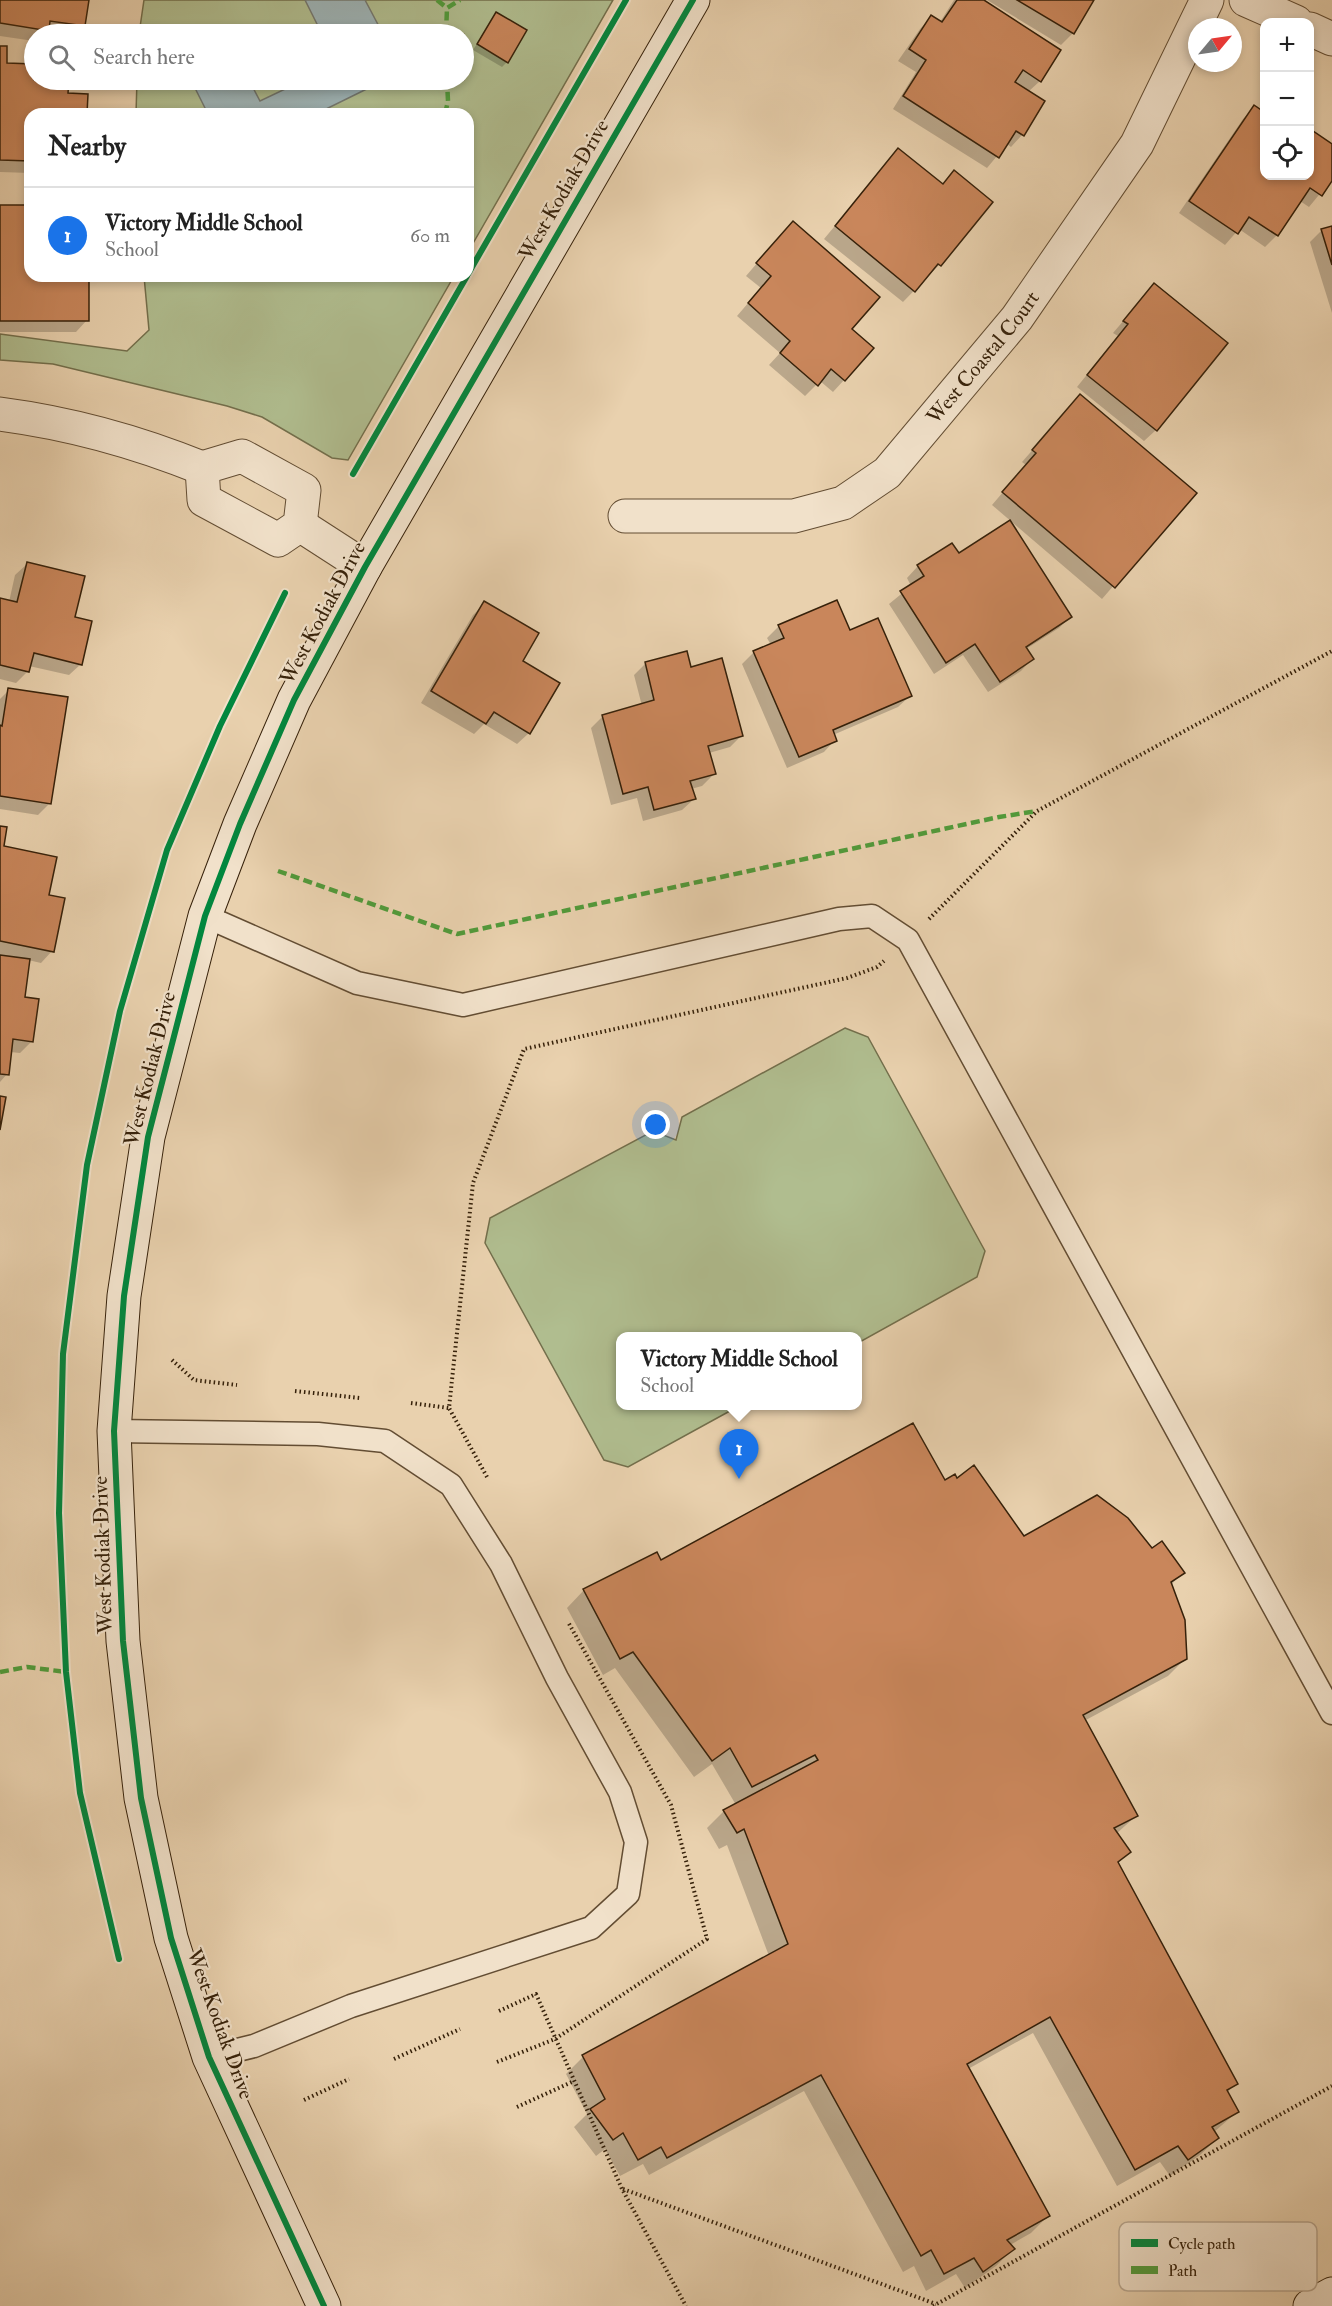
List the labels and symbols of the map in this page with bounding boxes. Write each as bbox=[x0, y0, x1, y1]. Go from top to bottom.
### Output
north arrow bbox=[1188, 18, 1242, 72]
street label: West Kodiak Drive bbox=[512, 115, 615, 266]
street label: West Coastal Court bbox=[920, 286, 1045, 430]
street label: West Kodiak Drive bbox=[273, 537, 372, 690]
street label: West Kodiak Drive bbox=[118, 989, 182, 1150]
your location bbox=[641, 1110, 670, 1139]
pin: 1 bbox=[720, 1430, 758, 1479]
street label: West Kodiak Drive bbox=[87, 1475, 119, 1636]
street label: West Kodiak Drive bbox=[180, 1944, 260, 2103]
legend bbox=[1119, 2222, 1317, 2291]
text: Cycle path bbox=[1168, 2234, 1236, 2255]
text: Path bbox=[1168, 2261, 1198, 2281]

